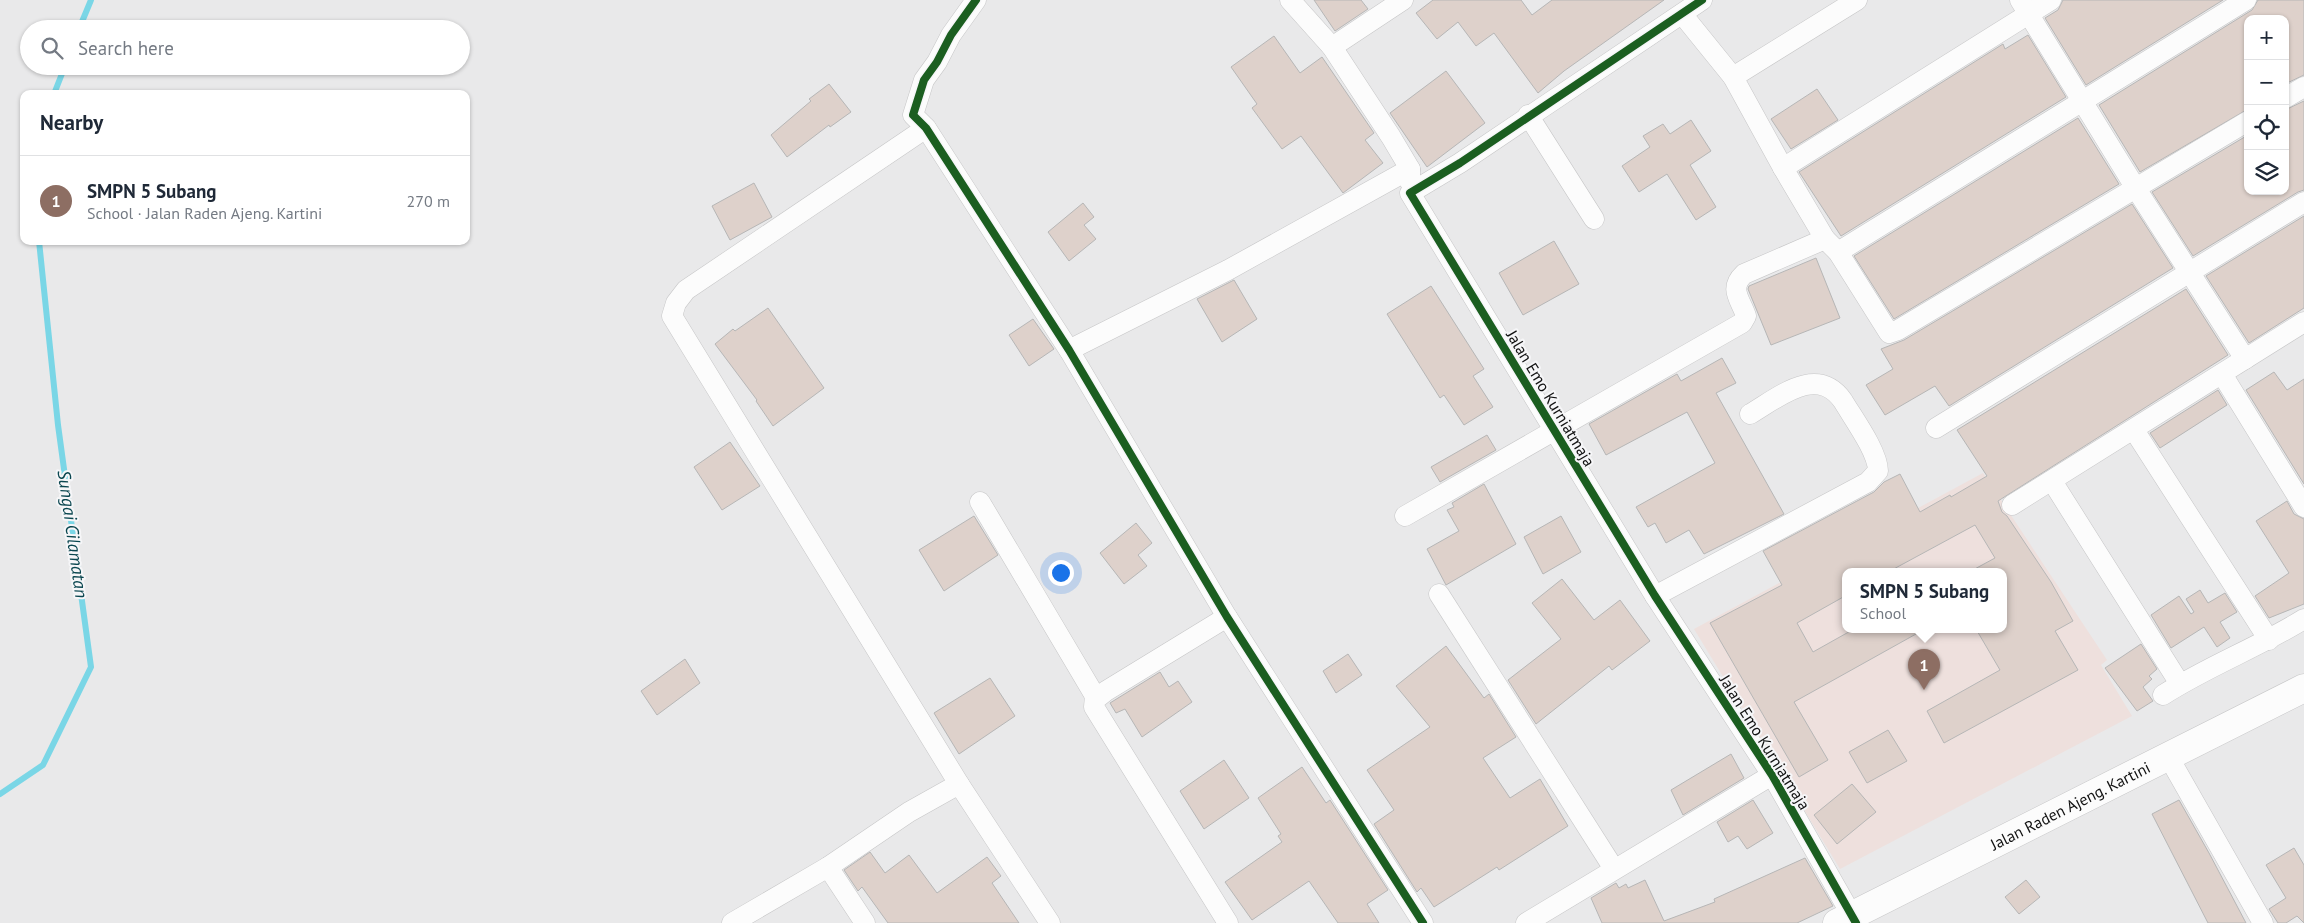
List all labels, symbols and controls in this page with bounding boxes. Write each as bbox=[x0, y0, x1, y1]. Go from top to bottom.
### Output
map controls bbox=[2244, 15, 2289, 195]
button: + bbox=[2244, 15, 2289, 60]
search box bbox=[20, 20, 470, 75]
icon: search bbox=[38, 34, 66, 62]
text: Search here bbox=[78, 36, 174, 60]
button: − bbox=[2244, 60, 2289, 105]
button: locate bbox=[2244, 105, 2289, 150]
text: Nearby bbox=[40, 109, 103, 136]
button: layers bbox=[2244, 150, 2289, 195]
text: SMPN 5 Subang bbox=[87, 179, 216, 203]
text: 1 bbox=[51, 191, 61, 211]
text: 270 m bbox=[407, 191, 450, 211]
text: School · Jalan Raden Ajeng. Kartini bbox=[87, 203, 322, 223]
street label: Jalan Emo Kurniatmaja bbox=[1502, 325, 1600, 470]
water label: Sungai Cilamatan bbox=[53, 469, 93, 599]
your location bbox=[1048, 560, 1074, 586]
popup bbox=[1842, 568, 2007, 633]
text: SMPN 5 Subang bbox=[1860, 579, 1989, 603]
text: School bbox=[1860, 603, 1906, 623]
pin: 1 bbox=[1908, 649, 1940, 690]
street label: Jalan Emo Kurniatmaja bbox=[1715, 670, 1815, 813]
street label: Jalan Raden Ajeng. Kartini bbox=[1986, 757, 2153, 855]

